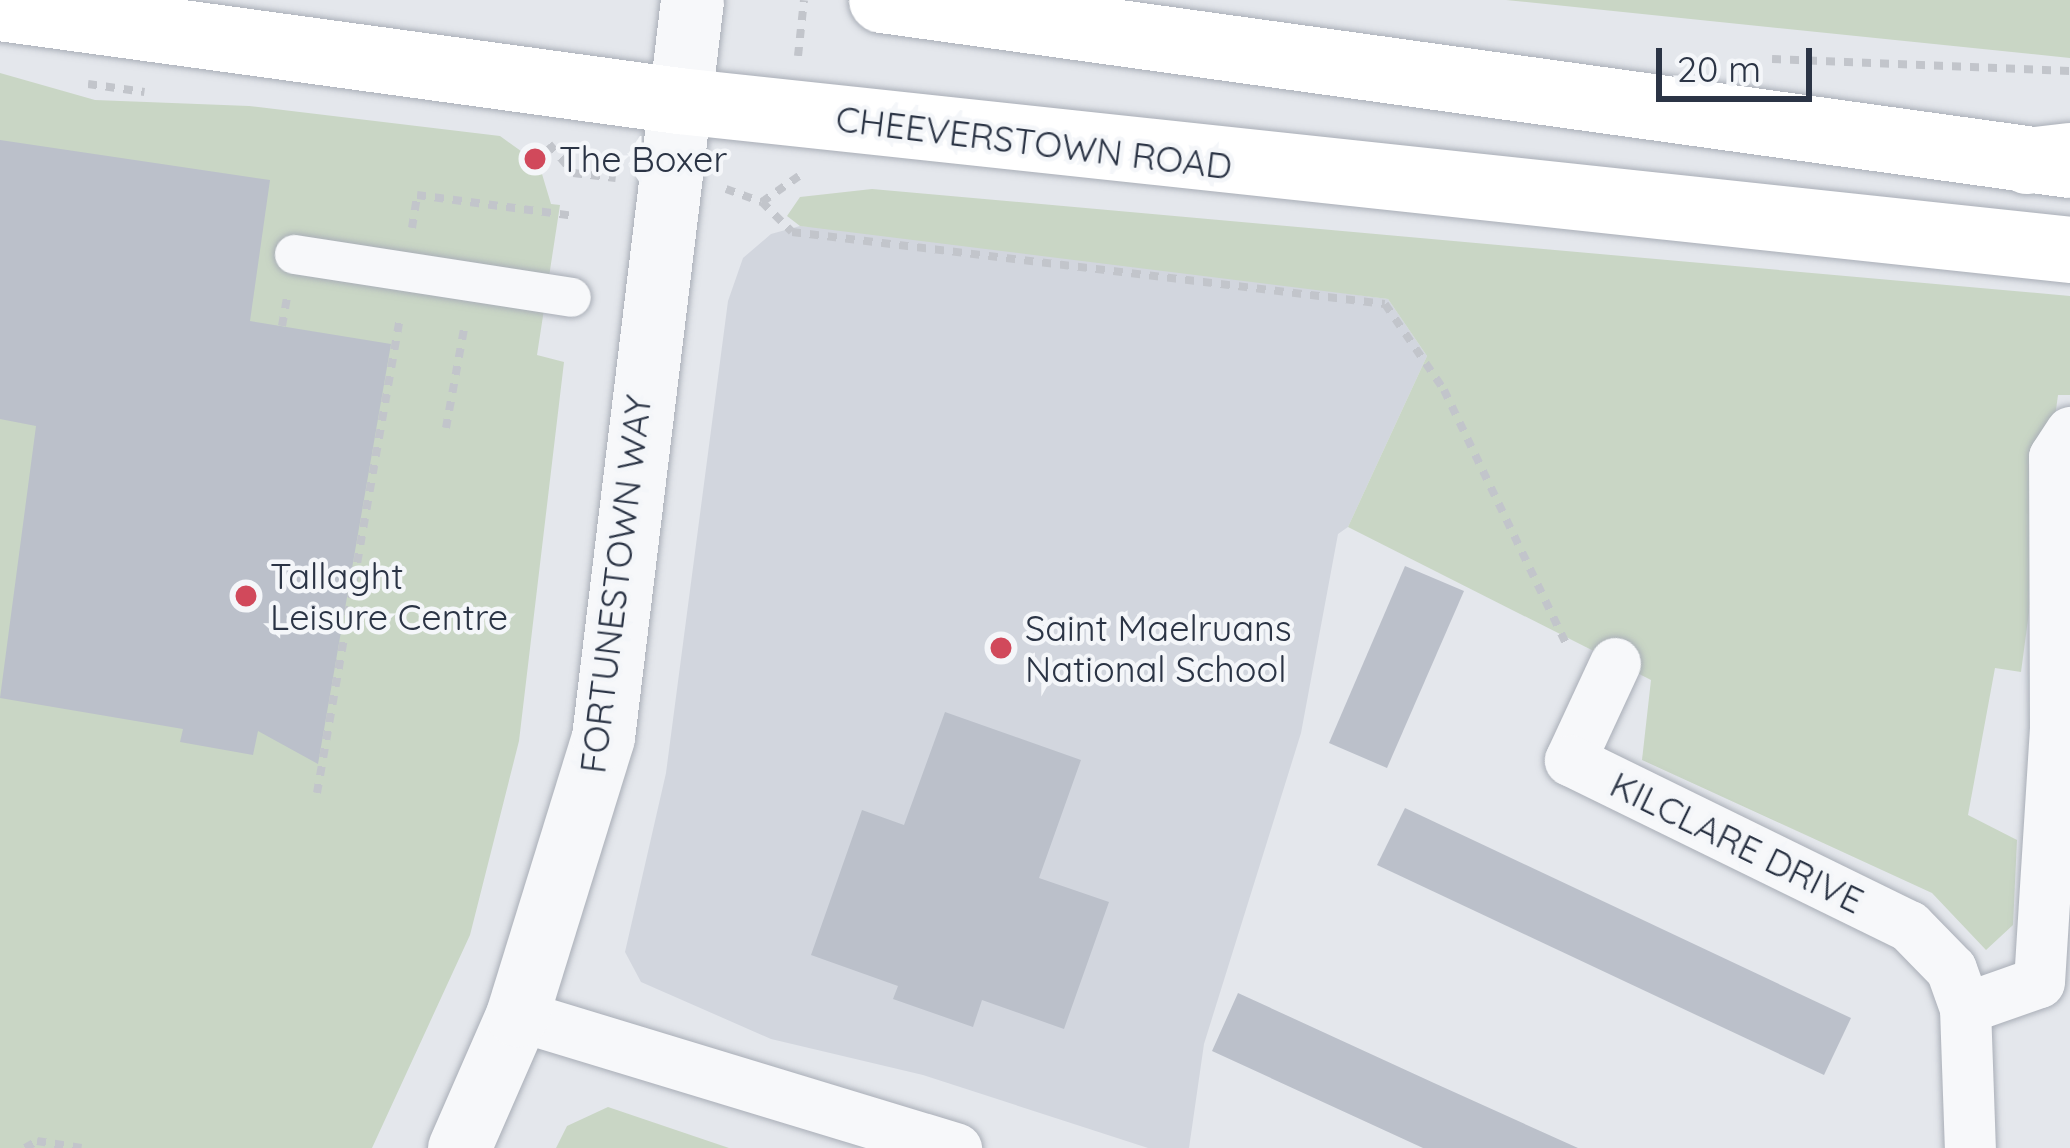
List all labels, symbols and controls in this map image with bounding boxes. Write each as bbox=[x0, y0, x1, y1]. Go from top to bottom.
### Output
scale bar bbox=[1662, 24, 1818, 98]
text: 20 m bbox=[1677, 46, 1761, 91]
street label: CHEEVERSTOWN ROAD bbox=[834, 96, 1234, 188]
place label: The Boxer bbox=[559, 137, 727, 181]
marker: The Boxer bbox=[522, 146, 548, 172]
street label: FORTUNESTOWN WAY bbox=[570, 392, 660, 776]
place label: Tallaght Leisure Centre bbox=[270, 553, 508, 638]
marker: Tallaght Leisure Centre bbox=[233, 583, 259, 609]
place label: Saint Maelruans National School bbox=[1025, 605, 1292, 690]
marker: Saint Maelruans National School bbox=[988, 635, 1014, 661]
street label: KILCLARE DRIVE bbox=[1604, 762, 1870, 922]

